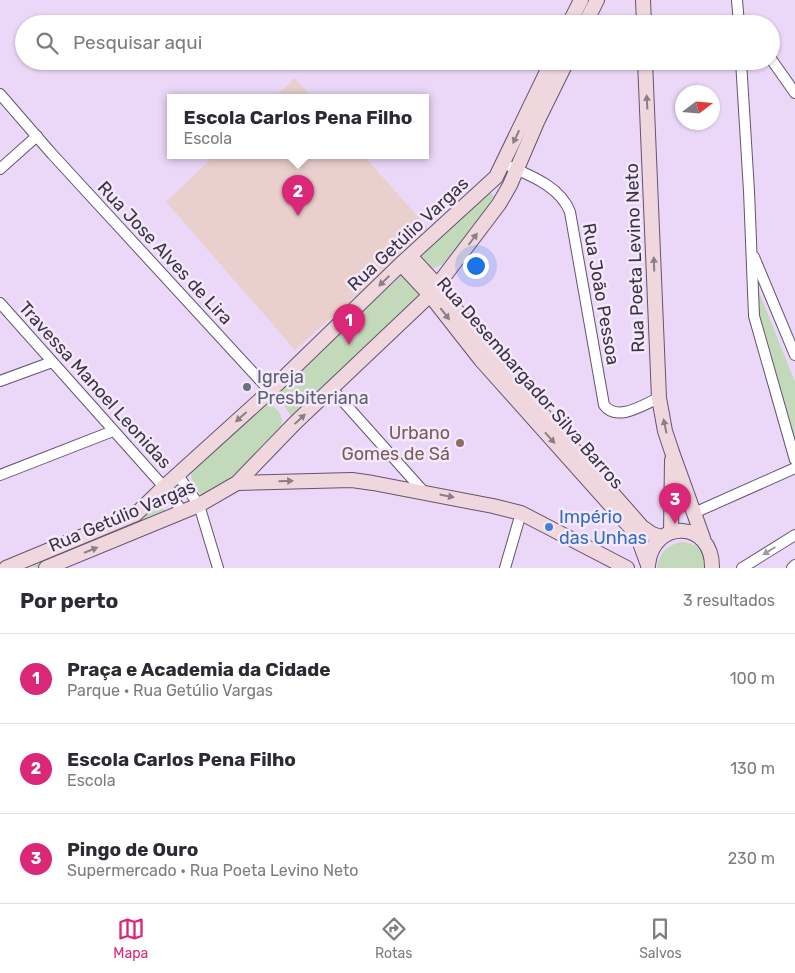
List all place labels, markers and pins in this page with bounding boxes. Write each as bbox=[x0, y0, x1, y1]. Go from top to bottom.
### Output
pin: 2 bbox=[282, 175, 314, 216]
pin: 1 bbox=[333, 304, 365, 345]
place label: Igreja Presbiteriana bbox=[257, 366, 369, 409]
marker: Igreja Presbiteriana bbox=[241, 381, 253, 393]
place label: Urbano Gomes de Sá bbox=[341, 422, 450, 465]
marker: Urbano Gomes de Sá bbox=[454, 437, 466, 449]
pin: 3 bbox=[659, 483, 691, 524]
place label: Império das Unhas bbox=[559, 506, 647, 549]
marker: Império das Unhas bbox=[543, 521, 555, 533]

